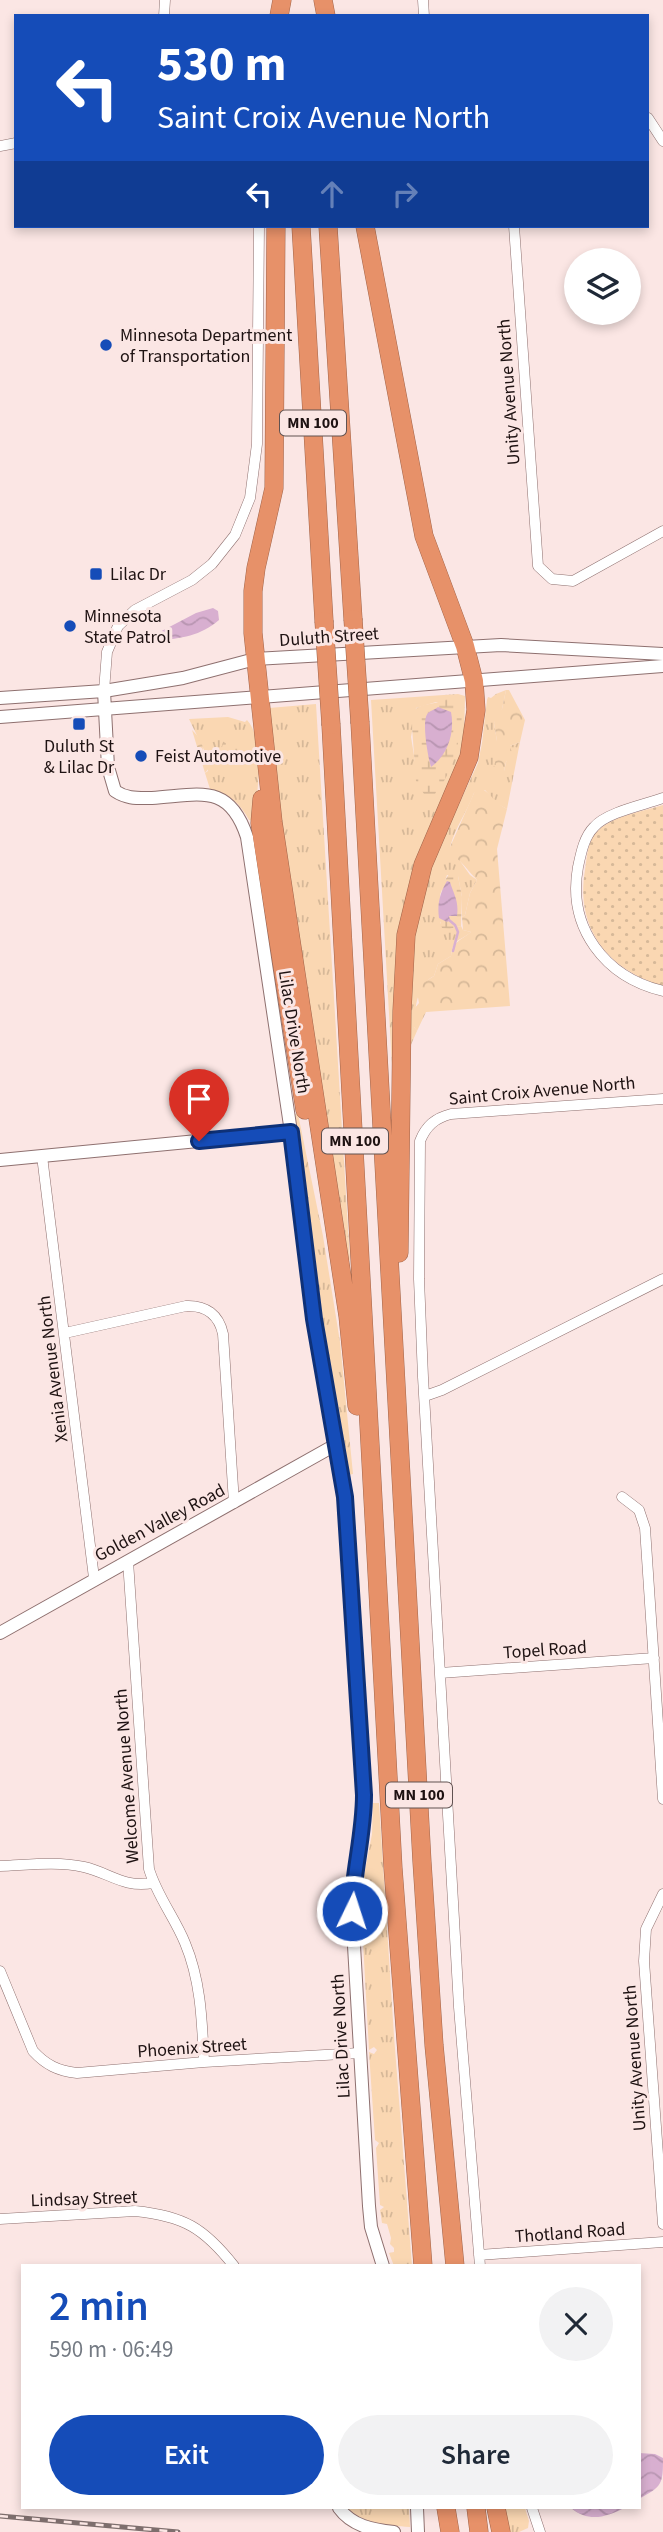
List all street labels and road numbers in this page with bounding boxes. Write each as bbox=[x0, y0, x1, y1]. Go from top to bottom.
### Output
street label: Unity Avenue North bbox=[491, 318, 527, 466]
road number: MN 100 bbox=[280, 410, 346, 436]
street label: Duluth Street bbox=[278, 621, 380, 653]
street label: Lilac Drive North bbox=[272, 968, 316, 1096]
street label: Saint Croix Avenue North bbox=[448, 1070, 636, 1112]
road number: MN 100 bbox=[322, 1128, 388, 1154]
street label: Xenia Avenue North bbox=[32, 1294, 74, 1444]
street label: Golden Valley Road bbox=[90, 1478, 230, 1568]
street label: Topel Road bbox=[502, 1635, 588, 1665]
street label: Welcome Avenue North bbox=[108, 1688, 146, 1864]
road number: MN 100 bbox=[386, 1783, 452, 1808]
street label: Lilac Drive North bbox=[325, 1973, 357, 2099]
street label: Unity Avenue North bbox=[617, 1984, 653, 2132]
street label: Phoenix Street bbox=[136, 2032, 248, 2064]
street label: Lindsay Street bbox=[30, 2185, 138, 2213]
street label: Thotland Road bbox=[514, 2217, 626, 2249]

